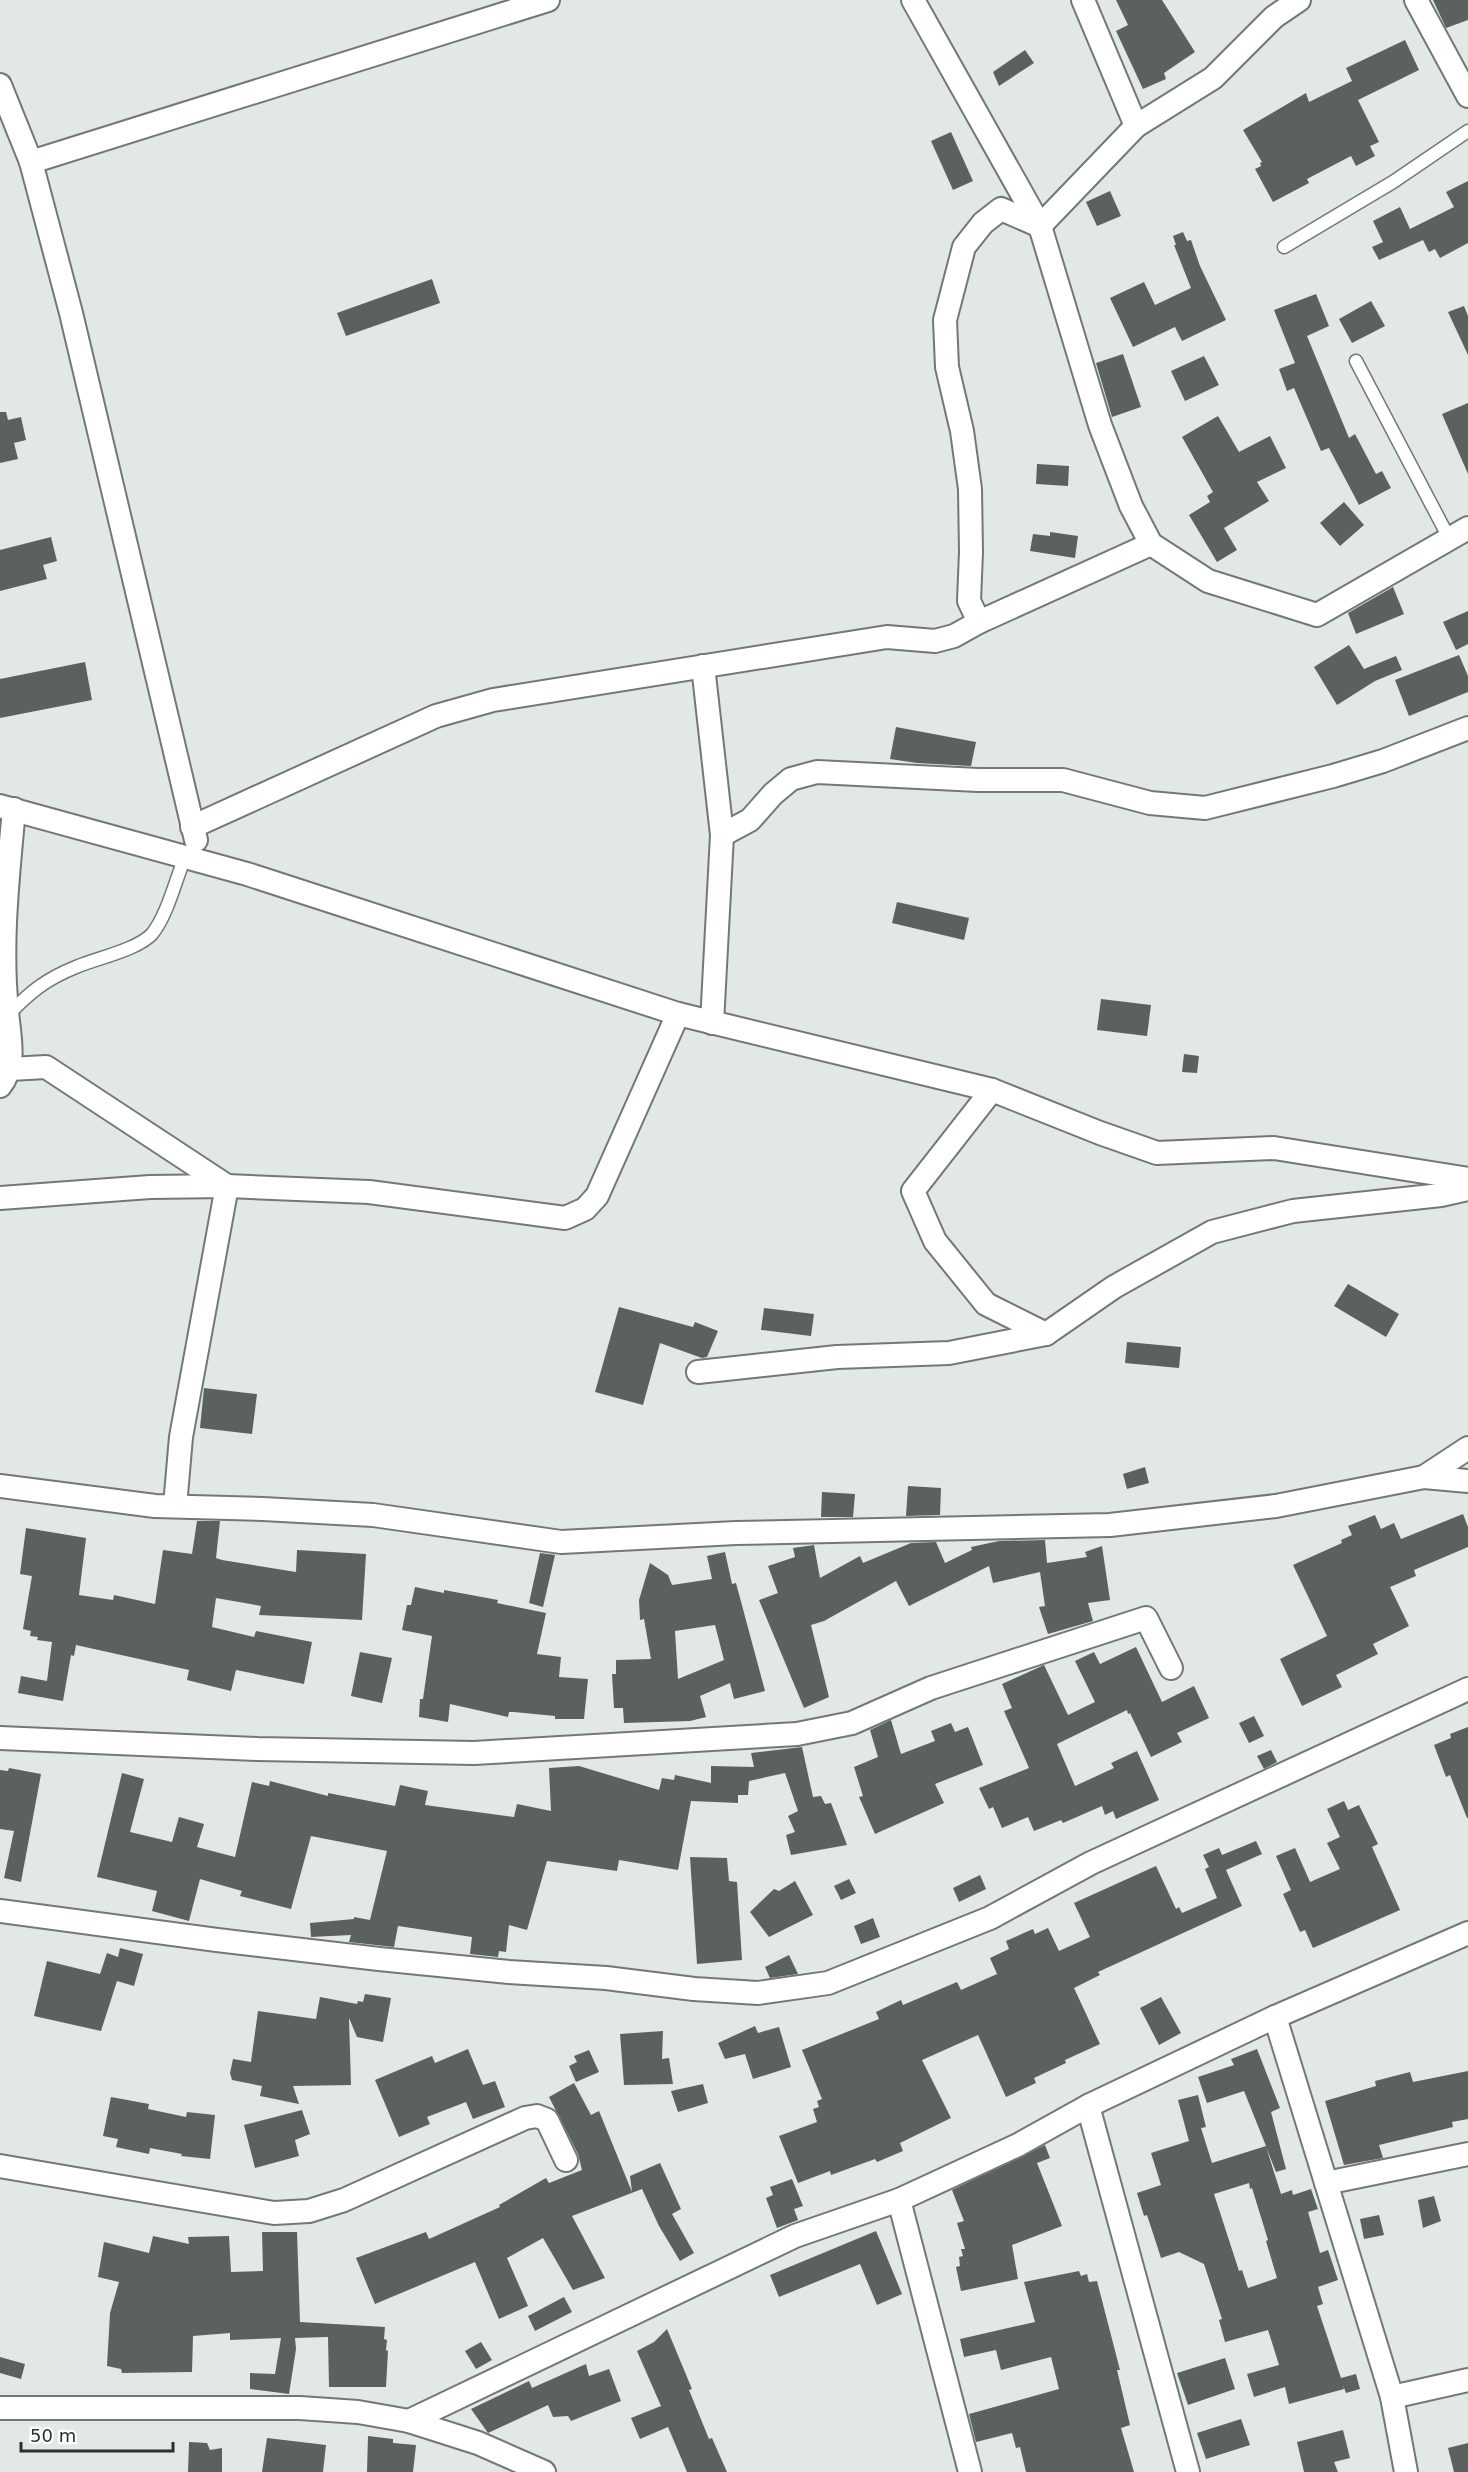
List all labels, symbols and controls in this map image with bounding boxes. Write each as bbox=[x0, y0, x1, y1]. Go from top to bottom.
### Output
scale bar bbox=[21, 2415, 172, 2453]
text: 50 m bbox=[30, 2425, 76, 2446]

